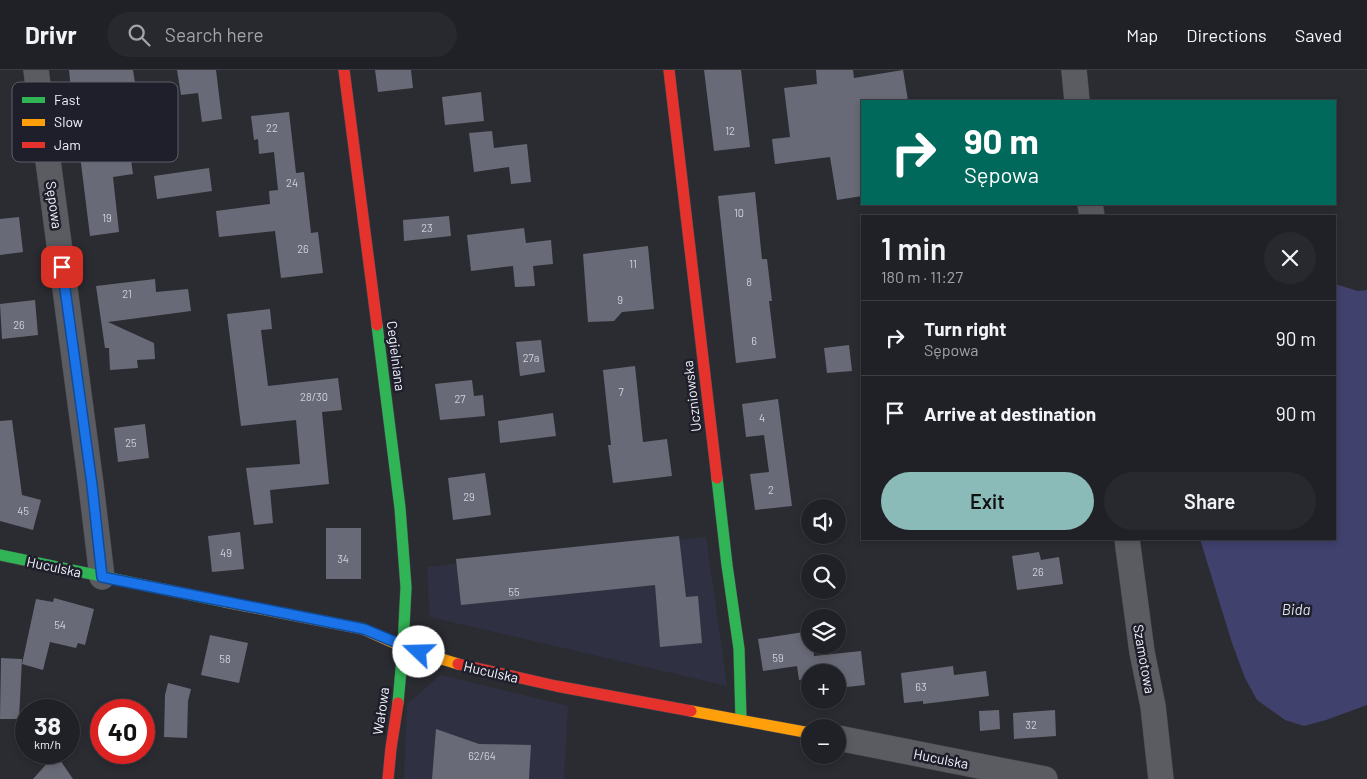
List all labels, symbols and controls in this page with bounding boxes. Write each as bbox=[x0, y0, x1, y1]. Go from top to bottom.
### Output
search box bbox=[107, 12, 457, 57]
text: Drivr bbox=[25, 20, 77, 49]
icon: search bbox=[125, 21, 153, 49]
text: Search here bbox=[165, 23, 264, 46]
text: Map bbox=[1126, 24, 1158, 46]
text: Directions bbox=[1186, 24, 1267, 46]
text: Saved bbox=[1295, 24, 1342, 46]
legend bbox=[12, 82, 178, 162]
text: Fast bbox=[54, 91, 80, 108]
text: Slow bbox=[54, 113, 83, 130]
text: 90 m bbox=[964, 119, 1039, 161]
icon: right bbox=[881, 120, 946, 185]
house number: 22 bbox=[266, 121, 278, 134]
house number: 12 bbox=[725, 124, 735, 137]
text: Jam bbox=[54, 136, 81, 153]
text: Sępowa bbox=[964, 161, 1039, 187]
house number: 24 bbox=[286, 176, 298, 189]
street label: Sępowa bbox=[43, 180, 66, 230]
house number: 10 bbox=[734, 206, 744, 219]
house number: 19 bbox=[102, 211, 112, 224]
house number: 23 bbox=[421, 221, 433, 234]
text: 1 min bbox=[881, 230, 946, 266]
button: close bbox=[1264, 232, 1316, 284]
house number: 26 bbox=[297, 242, 309, 255]
pin bbox=[41, 246, 83, 288]
icon: arrive bbox=[48, 253, 76, 281]
house number: 11 bbox=[629, 257, 637, 270]
text: 180 m · 11:27 bbox=[881, 267, 963, 286]
house number: 8 bbox=[746, 275, 752, 288]
house number: 21 bbox=[122, 287, 132, 300]
house number: 9 bbox=[617, 293, 623, 306]
text: Turn right bbox=[924, 317, 1006, 340]
house number: 26 bbox=[13, 318, 25, 331]
street label: Cegielniana bbox=[384, 320, 409, 392]
icon: right bbox=[881, 324, 909, 352]
text: 90 m bbox=[1276, 327, 1316, 350]
house number: 6 bbox=[751, 334, 757, 347]
text: Sępowa bbox=[924, 340, 979, 359]
house number: 27a bbox=[523, 351, 539, 364]
street label: Uczniowska bbox=[679, 360, 704, 433]
house number: 7 bbox=[618, 385, 624, 398]
house number: 28/30 bbox=[300, 390, 328, 403]
house number: 27 bbox=[454, 392, 466, 405]
icon: arrive bbox=[881, 399, 909, 427]
text: Arrive at destination bbox=[924, 402, 1096, 425]
text: 90 m bbox=[1276, 402, 1316, 425]
house number: 4 bbox=[759, 411, 765, 424]
house number: 25 bbox=[125, 436, 137, 449]
button: Exit bbox=[881, 472, 1094, 530]
button: Share bbox=[1104, 472, 1316, 530]
house number: 2 bbox=[768, 483, 774, 496]
house number: 29 bbox=[463, 490, 475, 503]
map controls bbox=[801, 499, 846, 764]
button: sound bbox=[801, 499, 846, 544]
house number: 45 bbox=[17, 504, 29, 517]
house number: 49 bbox=[220, 546, 232, 559]
street label: Huculska bbox=[25, 552, 83, 581]
house number: 34 bbox=[337, 552, 349, 565]
button: search bbox=[801, 554, 846, 599]
house number: 26 bbox=[1032, 565, 1044, 578]
house number: 55 bbox=[508, 585, 520, 598]
water label: Bida bbox=[1282, 600, 1310, 618]
button: layers bbox=[801, 609, 846, 654]
house number: 54 bbox=[54, 618, 66, 631]
street label: Szamotowa bbox=[1130, 623, 1159, 695]
position arrow bbox=[392, 625, 444, 677]
house number: 59 bbox=[772, 651, 784, 664]
house number: 58 bbox=[219, 652, 231, 665]
street label: Huculska bbox=[462, 657, 520, 686]
button: + bbox=[801, 664, 846, 709]
house number: 63 bbox=[915, 680, 927, 693]
street label: Wałowa bbox=[369, 686, 392, 736]
speed limit sign: 40 bbox=[90, 699, 155, 764]
text: 38 bbox=[34, 710, 61, 740]
house number: 32 bbox=[1025, 718, 1037, 731]
button: − bbox=[801, 719, 846, 764]
text: km/h bbox=[34, 737, 61, 751]
street label: Huculska bbox=[912, 745, 970, 772]
house number: 62/64 bbox=[468, 749, 496, 762]

